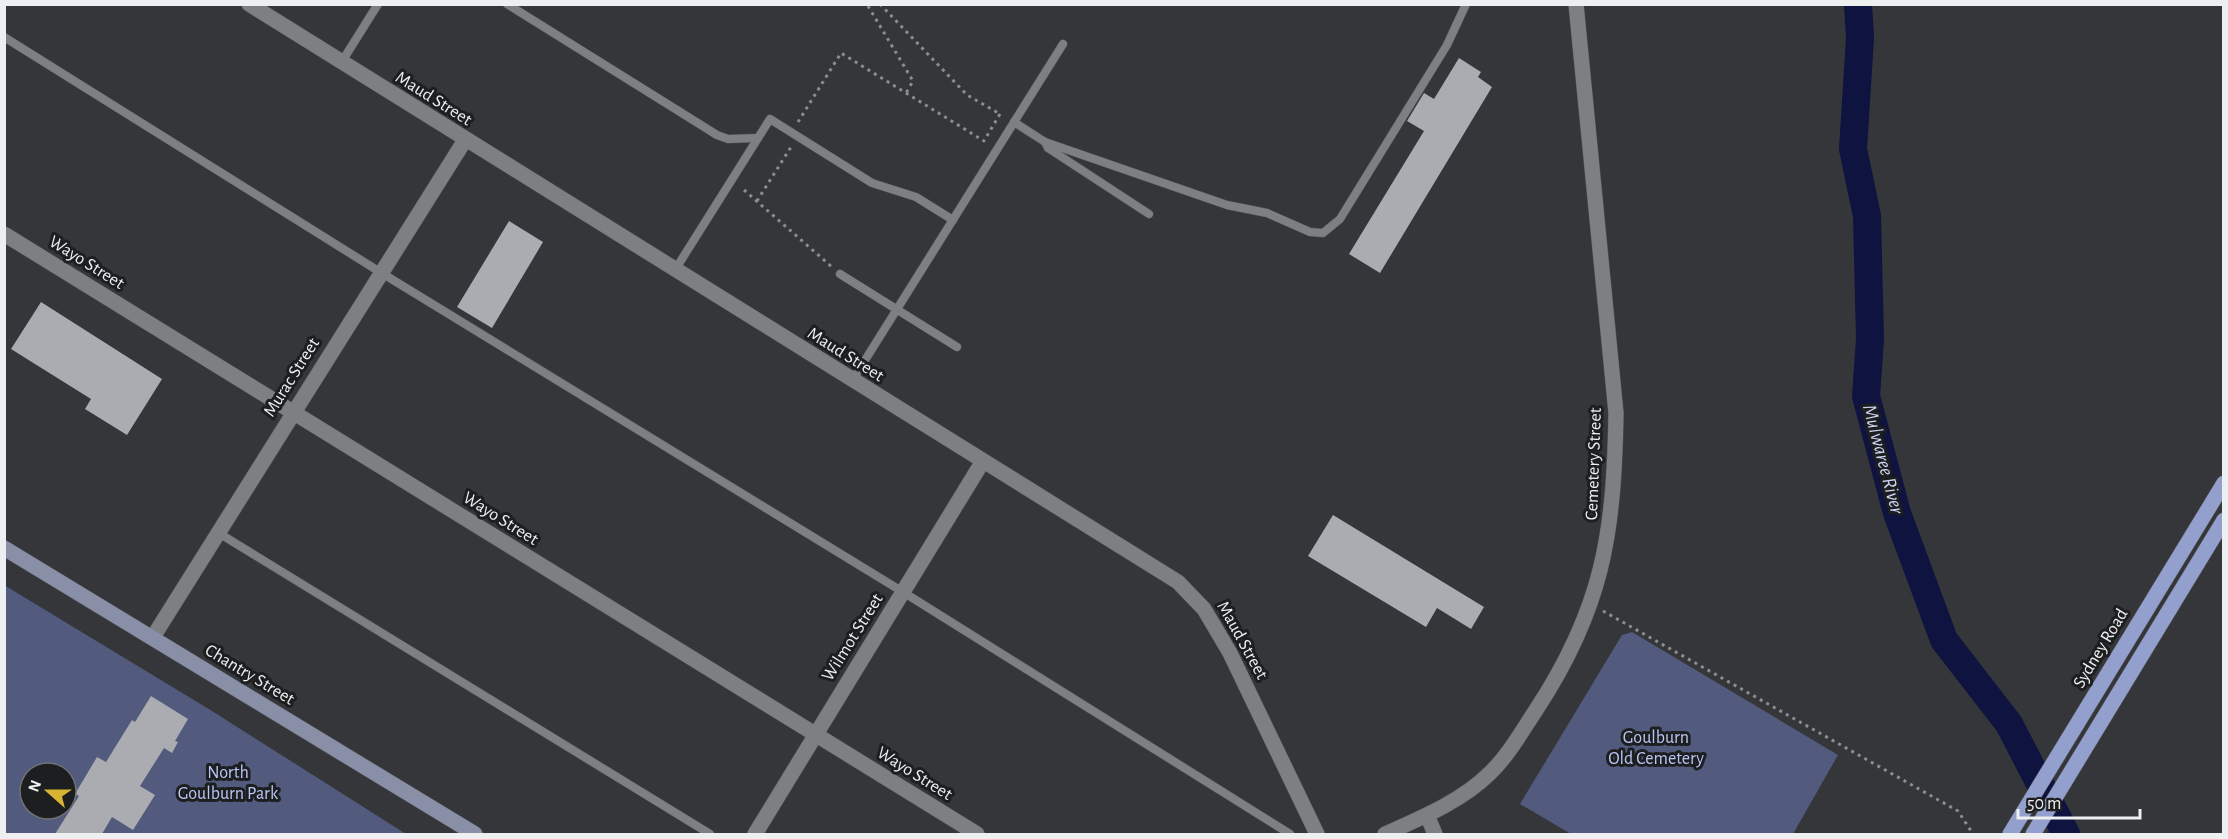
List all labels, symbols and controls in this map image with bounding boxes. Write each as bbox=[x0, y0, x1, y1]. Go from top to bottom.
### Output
street label: Maud Street bbox=[392, 68, 475, 129]
street label: Wayo Street bbox=[46, 233, 127, 293]
street label: Maud Street bbox=[804, 324, 887, 385]
street label: Murac Street bbox=[261, 335, 323, 420]
water label: Mulwaree River bbox=[1859, 402, 1907, 517]
street label: Cemetery Street bbox=[1583, 407, 1605, 521]
street label: Wayo Street bbox=[460, 489, 541, 549]
street label: Wilmot Street bbox=[819, 590, 887, 684]
street label: Maud Street bbox=[1213, 598, 1271, 683]
street label: Sydney Road bbox=[2070, 606, 2131, 691]
street label: Chantry Street bbox=[202, 641, 298, 709]
park label: Goulburn Old Cemetery bbox=[1608, 729, 1704, 768]
street label: Wayo Street bbox=[874, 744, 955, 804]
north arrow bbox=[18, 761, 78, 821]
park label: North Goulburn Park bbox=[178, 764, 279, 803]
text: N bbox=[25, 778, 44, 794]
scale bar bbox=[2018, 782, 2140, 820]
text: 50 m bbox=[2027, 795, 2061, 813]

